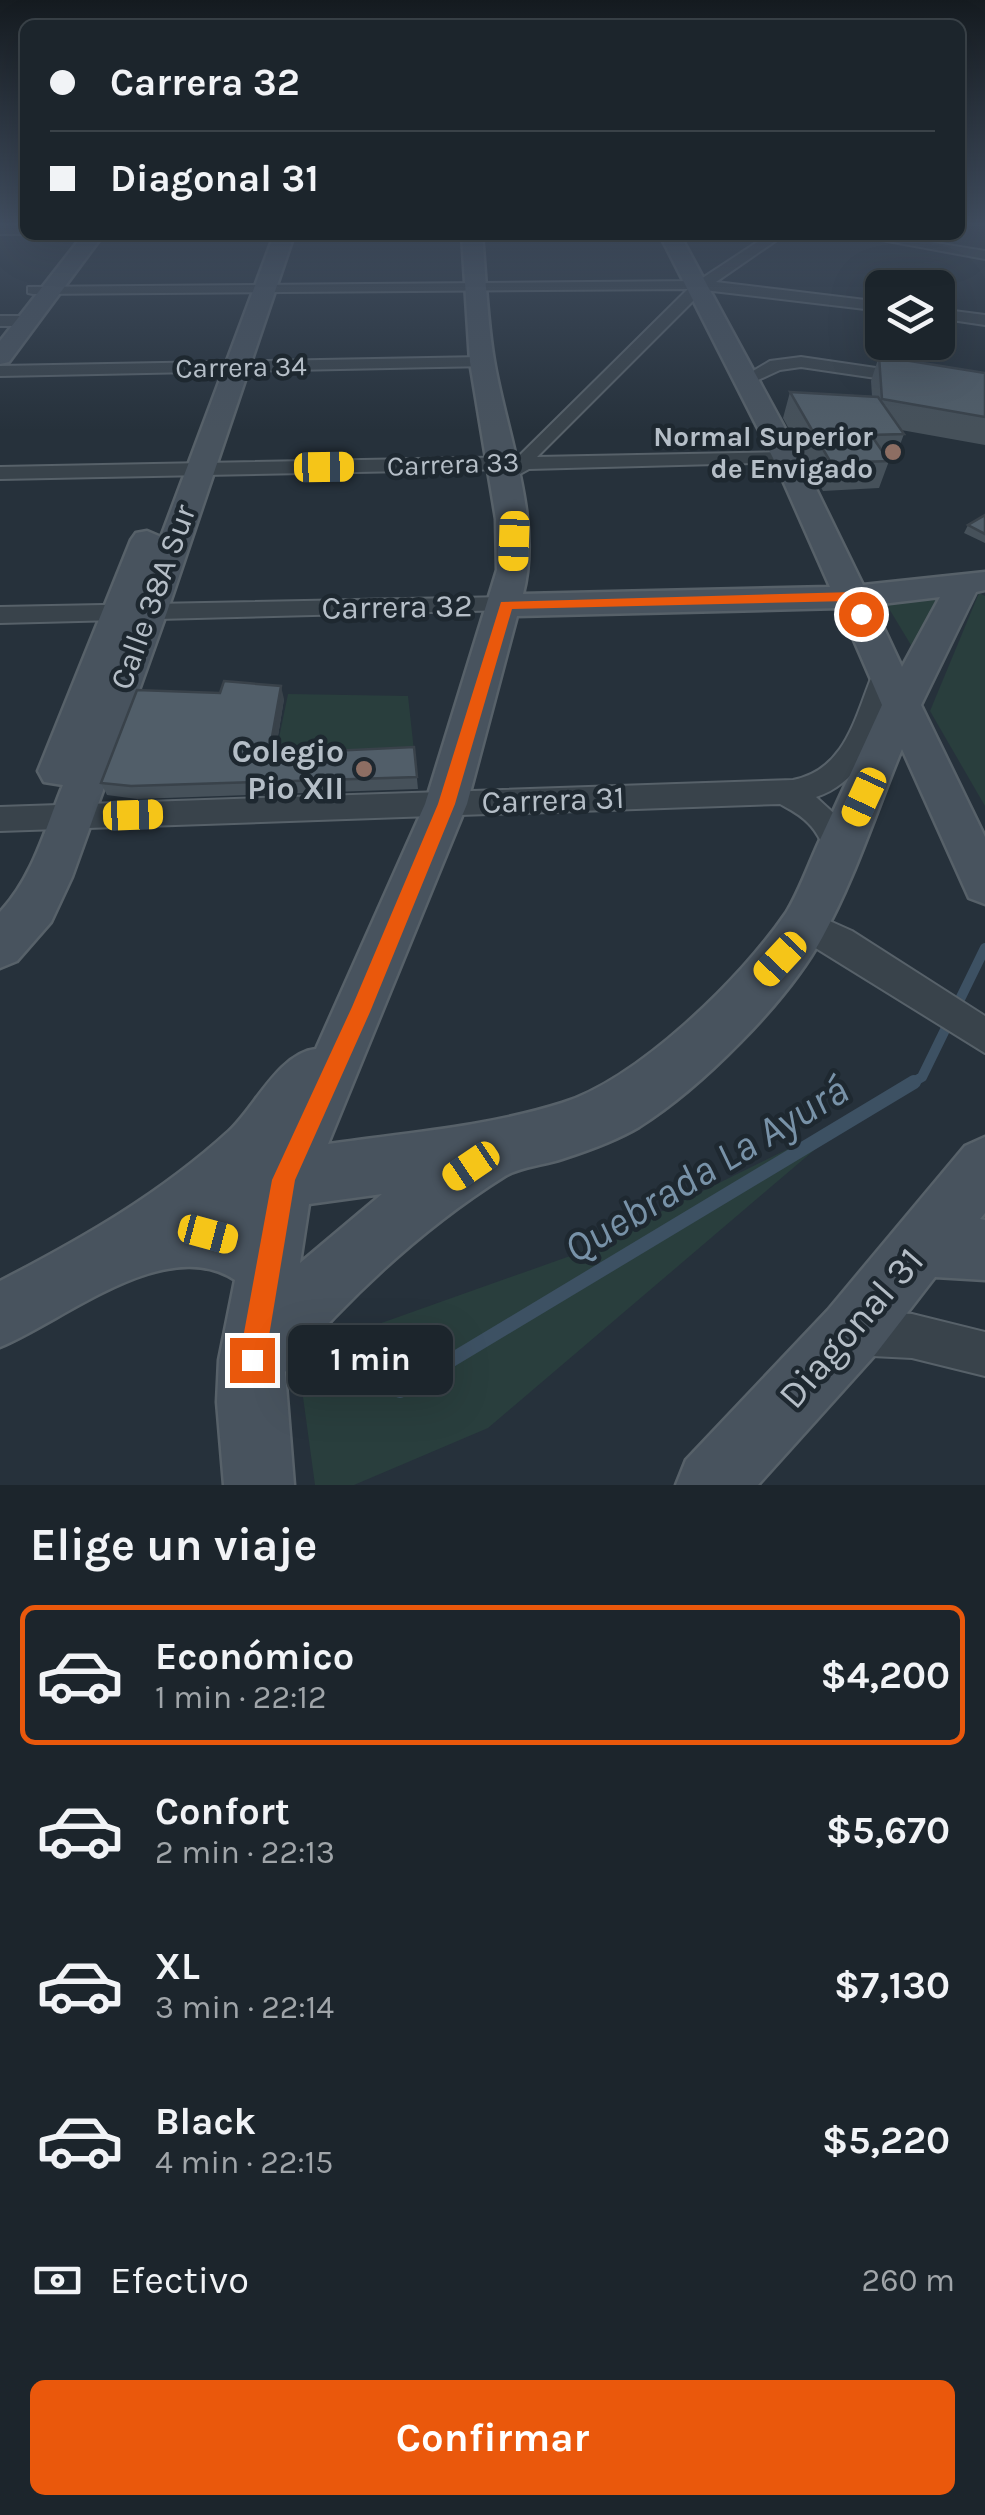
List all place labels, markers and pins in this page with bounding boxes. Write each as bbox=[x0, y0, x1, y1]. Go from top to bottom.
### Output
place label: Normal Superior de Envigado bbox=[653, 420, 873, 485]
marker: Normal Superior de Envigado bbox=[882, 441, 904, 463]
place label: Colegio Pio XII bbox=[232, 733, 344, 807]
marker: Colegio Pio XII bbox=[353, 758, 375, 780]

